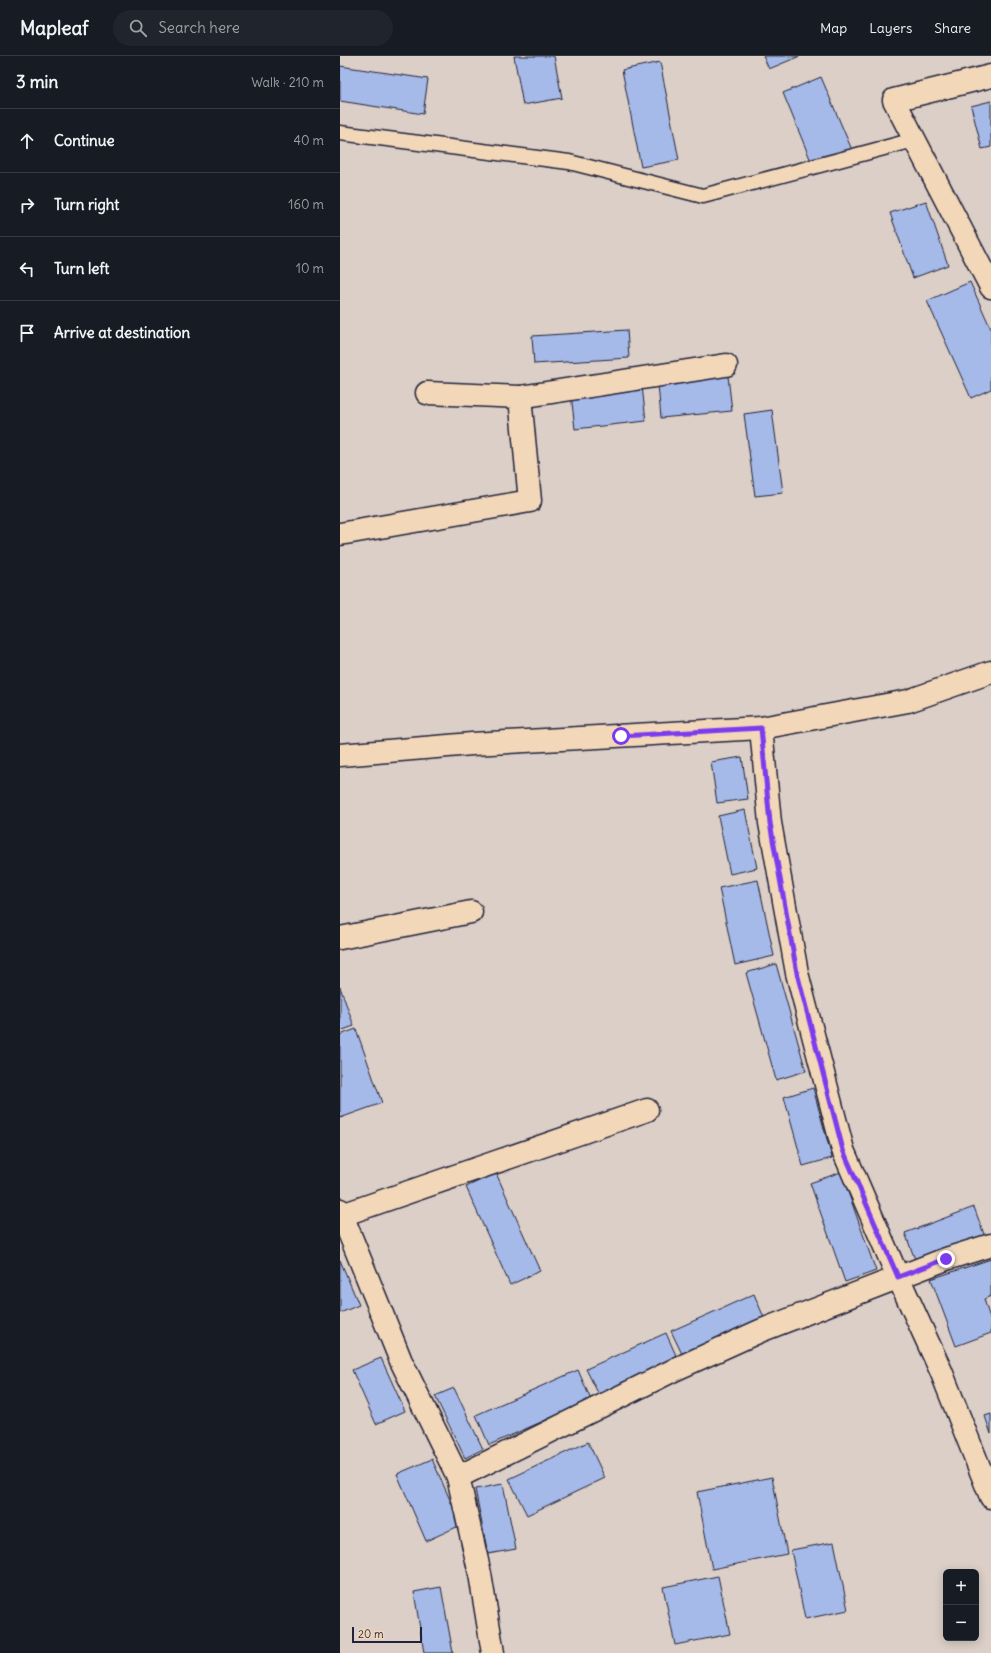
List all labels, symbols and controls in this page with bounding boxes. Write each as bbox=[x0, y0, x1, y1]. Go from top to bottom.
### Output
search box bbox=[113, 10, 393, 46]
text: Mapleaf bbox=[20, 16, 89, 40]
icon: search bbox=[127, 17, 149, 39]
text: Search here bbox=[159, 18, 240, 37]
text: Map bbox=[820, 19, 847, 37]
text: Layers bbox=[869, 19, 912, 37]
text: Share bbox=[934, 19, 971, 37]
text: 3 min bbox=[16, 71, 58, 93]
text: Walk · 210 m bbox=[251, 74, 324, 91]
icon: ahead bbox=[16, 130, 38, 152]
text: Continue bbox=[54, 131, 115, 150]
text: 40 m bbox=[293, 132, 324, 149]
icon: right bbox=[16, 194, 38, 216]
text: Turn right bbox=[54, 195, 119, 214]
text: 160 m bbox=[288, 196, 324, 213]
icon: left bbox=[16, 258, 38, 280]
text: Turn left bbox=[54, 259, 109, 278]
text: 10 m bbox=[296, 260, 324, 277]
icon: arrive bbox=[16, 322, 38, 344]
text: Arrive at destination bbox=[54, 323, 190, 342]
route start bbox=[612, 727, 630, 745]
route end bbox=[937, 1250, 955, 1268]
map controls bbox=[943, 1569, 979, 1641]
button: + bbox=[943, 1569, 979, 1605]
button: − bbox=[943, 1605, 979, 1641]
scale bar bbox=[352, 1625, 422, 1644]
text: 20 m bbox=[358, 1627, 384, 1641]

